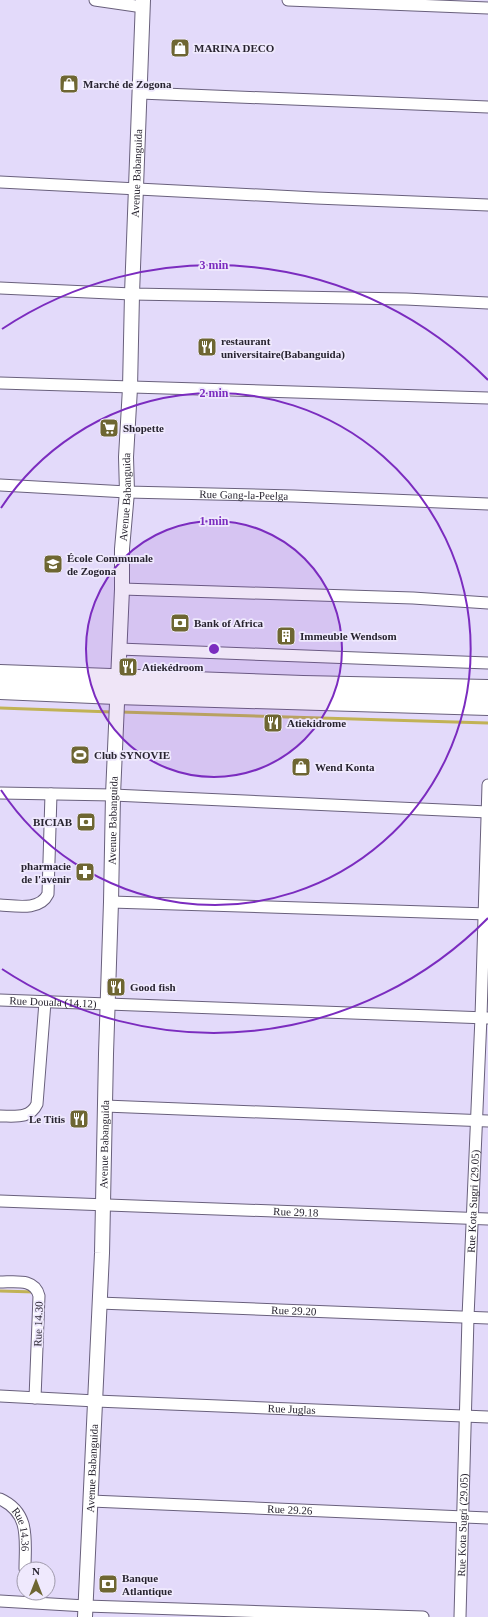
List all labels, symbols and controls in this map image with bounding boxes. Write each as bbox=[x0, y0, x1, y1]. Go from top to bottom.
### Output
shop icon: MARINA DECO bbox=[169, 37, 191, 59]
place label: MARINA DECO bbox=[194, 42, 275, 54]
shop icon: Marché de Zogona bbox=[58, 73, 80, 95]
place label: Marché de Zogona bbox=[83, 78, 172, 90]
street label: Avenue Babanguida bbox=[129, 129, 144, 218]
text: 3 min bbox=[199, 258, 229, 272]
place label: restaurant universitaire(Babanguida) bbox=[221, 335, 345, 361]
restaurant icon: restaurant universitaire(Babanguida) bbox=[196, 336, 218, 358]
text: 2 min bbox=[199, 386, 229, 400]
supermarket icon: Shopette bbox=[98, 417, 120, 439]
place label: Shopette bbox=[123, 422, 164, 434]
street label: Avenue Babanguida bbox=[117, 452, 133, 542]
street label: Rue Gang-la-Peelga bbox=[199, 488, 289, 502]
text: 1 min bbox=[199, 514, 229, 528]
place label: École Communale de Zogona bbox=[67, 552, 153, 577]
school or university icon: École Communale de Zogona bbox=[42, 553, 64, 575]
bank icon: Bank of Africa bbox=[169, 612, 191, 634]
place label: Bank of Africa bbox=[194, 617, 264, 629]
building icon: Immeuble Wendsom bbox=[275, 625, 297, 647]
place label: Immeuble Wendsom bbox=[300, 630, 397, 642]
centre of rings bbox=[207, 642, 221, 656]
restaurant icon: Atiekédroom bbox=[117, 656, 139, 678]
place label: Atiekédroom bbox=[142, 661, 204, 673]
restaurant icon: Atiekidrome bbox=[262, 712, 284, 734]
place label: Atiekidrome bbox=[287, 717, 346, 729]
sports icon: Club SYNOVIE bbox=[69, 744, 91, 766]
place label: Club SYNOVIE bbox=[94, 749, 170, 761]
shop icon: Wend Konta bbox=[290, 756, 312, 778]
place label: Wend Konta bbox=[315, 761, 375, 773]
street label: Avenue Babanguida bbox=[106, 776, 120, 865]
bank icon: BICIAB bbox=[75, 811, 97, 833]
place label: BICIAB bbox=[33, 816, 73, 828]
place label: pharmacie de l'avenir bbox=[21, 860, 71, 885]
pharmacy icon: pharmacie de l'avenir bbox=[74, 861, 96, 883]
restaurant icon: Good fish bbox=[105, 976, 127, 998]
place label: Good fish bbox=[130, 981, 176, 993]
street label: Rue Douala (14.12) bbox=[9, 994, 97, 1011]
street label: Avenue Babanguida bbox=[97, 1100, 111, 1189]
restaurant icon: Le Titis bbox=[68, 1108, 90, 1130]
place label: Le Titis bbox=[29, 1113, 66, 1125]
street label: Rue Kota Sugri (29.05) bbox=[465, 1149, 482, 1253]
street label: Rue 29.18 bbox=[273, 1205, 319, 1219]
street label: Rue 14.30 bbox=[31, 1301, 45, 1347]
street label: Rue 29.20 bbox=[271, 1304, 317, 1317]
street label: Rue Juglas bbox=[267, 1402, 316, 1416]
street label: Avenue Babanguida bbox=[84, 1423, 100, 1513]
street label: Rue Kota Sugri (29.05) bbox=[455, 1473, 471, 1577]
street label: Rue 29.26 bbox=[267, 1503, 313, 1516]
street label: Rue 14.36 bbox=[10, 1505, 32, 1552]
north arrow bbox=[16, 1561, 56, 1601]
text: N bbox=[32, 1565, 40, 1577]
place label: Banque Atlantique bbox=[122, 1572, 172, 1597]
bank icon: Banque Atlantique bbox=[97, 1573, 119, 1595]

